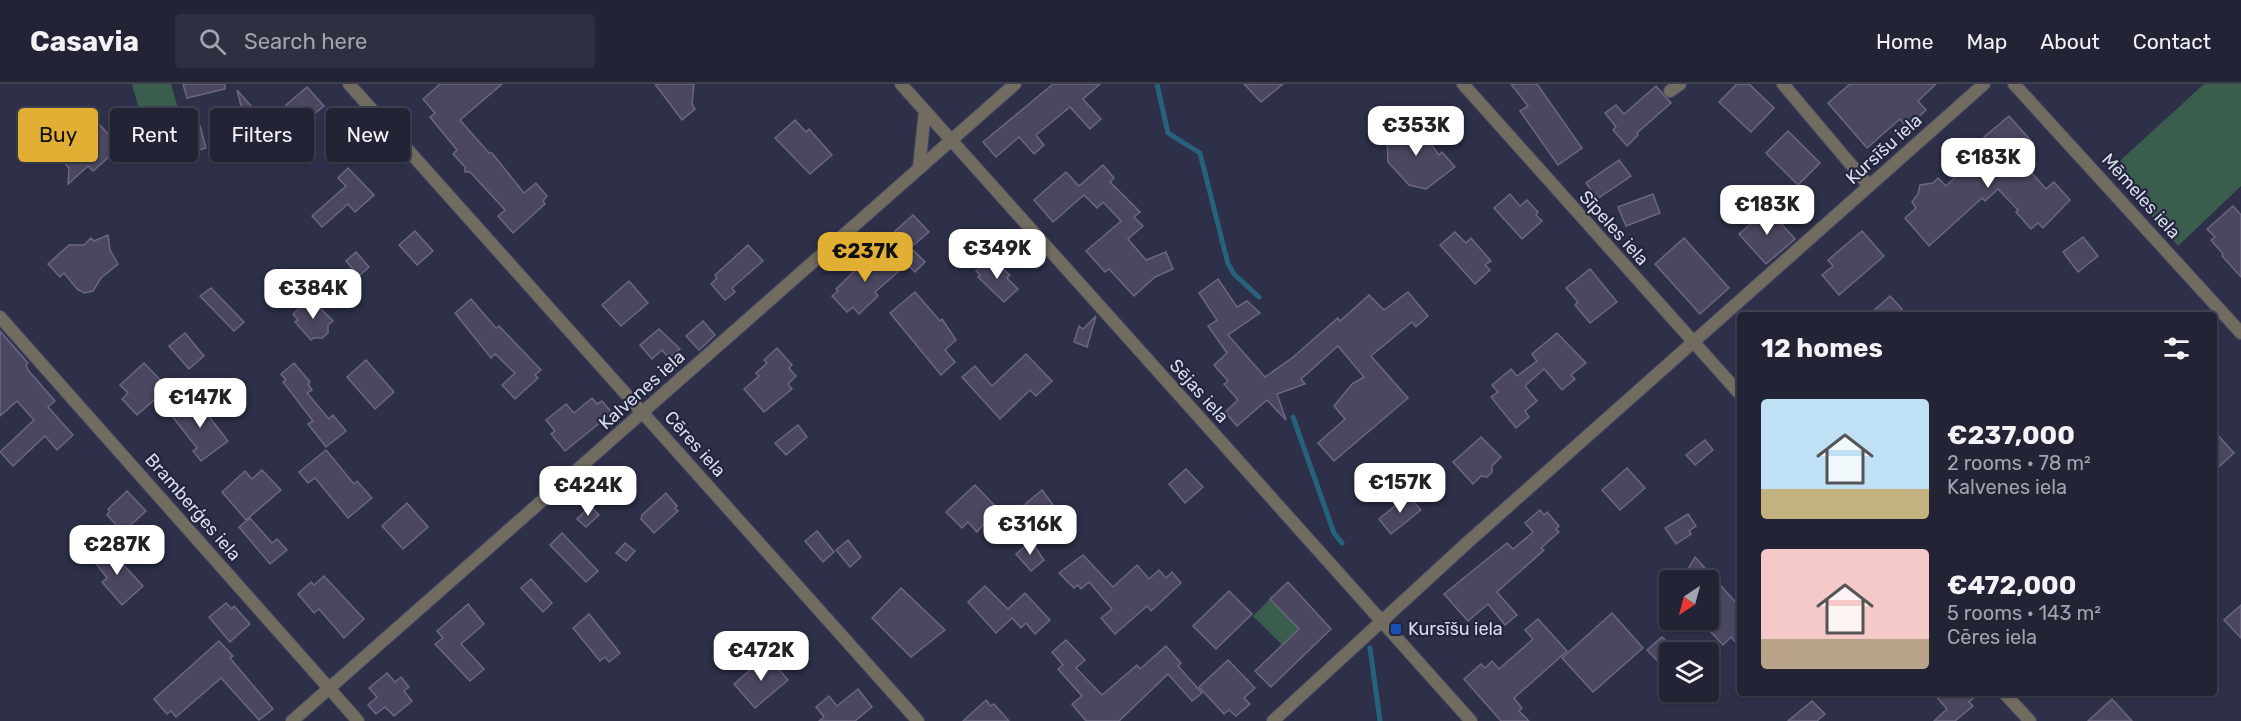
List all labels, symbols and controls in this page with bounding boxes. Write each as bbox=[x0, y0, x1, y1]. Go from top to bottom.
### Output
search box bbox=[175, 14, 595, 68]
text: Casavia bbox=[30, 25, 139, 58]
icon: search bbox=[196, 25, 229, 58]
text: Search here bbox=[244, 28, 367, 55]
text: Home bbox=[1876, 29, 1933, 54]
text: Map bbox=[1966, 29, 2007, 54]
text: About bbox=[2040, 29, 2100, 54]
text: Contact bbox=[2133, 29, 2211, 54]
pin: €353K bbox=[1374, 106, 1458, 157]
chip: Buy bbox=[18, 108, 98, 162]
chip: Rent bbox=[110, 108, 198, 162]
chip: Filters bbox=[210, 108, 314, 162]
chip: New bbox=[326, 108, 410, 162]
street label: Kursīšu iela bbox=[1841, 109, 1927, 189]
text: €353K bbox=[1382, 113, 1450, 137]
pin: €183K bbox=[1946, 138, 2030, 189]
text: €183K bbox=[1955, 145, 2021, 169]
street label: Mēmeles iela bbox=[2097, 149, 2185, 243]
pin: €183K bbox=[1725, 185, 1809, 236]
street label: Sīpeles iela bbox=[1575, 186, 1653, 270]
text: €183K bbox=[1734, 192, 1800, 216]
pin: €349K bbox=[955, 229, 1039, 280]
pin: €237K bbox=[823, 232, 907, 283]
text: €349K bbox=[963, 236, 1031, 260]
text: €237K bbox=[832, 239, 898, 263]
pin: €384K bbox=[271, 269, 355, 320]
text: €384K bbox=[278, 276, 348, 300]
icon: filters bbox=[2160, 332, 2193, 365]
text: 12 homes bbox=[1761, 333, 1883, 364]
street label: Kalvenes iela bbox=[594, 346, 690, 434]
street label: Sējas iela bbox=[1165, 355, 1233, 427]
pin: €147K bbox=[158, 378, 242, 429]
text: €147K bbox=[168, 385, 232, 409]
street label: Cēres iela bbox=[660, 406, 730, 482]
text: €237,000 bbox=[1947, 420, 2075, 451]
icon: home bbox=[1809, 423, 1881, 495]
street label: Bramberģes iela bbox=[140, 449, 246, 565]
text: 2 rooms · 78 m² bbox=[1947, 451, 2091, 475]
pin: €157K bbox=[1358, 463, 1442, 514]
pin: €424K bbox=[546, 466, 630, 517]
text: €157K bbox=[1368, 470, 1432, 494]
text: €424K bbox=[553, 473, 623, 497]
text: Kalvenes iela bbox=[1947, 475, 2067, 499]
pin: €316K bbox=[988, 505, 1072, 556]
text: €316K bbox=[998, 512, 1062, 536]
pin: €287K bbox=[75, 525, 159, 576]
text: €287K bbox=[84, 532, 150, 556]
north arrow bbox=[1659, 570, 1719, 630]
map controls bbox=[1659, 570, 1719, 702]
text: €472,000 bbox=[1947, 570, 2076, 601]
icon: home bbox=[1809, 573, 1881, 645]
text: 5 rooms · 143 m² bbox=[1947, 601, 2101, 625]
place label: Kursīšu iela bbox=[1408, 618, 1503, 640]
marker: Kursīšu iela bbox=[1389, 622, 1403, 636]
text: Cēres iela bbox=[1947, 625, 2037, 649]
pin: €472K bbox=[719, 631, 803, 682]
text: €472K bbox=[728, 638, 794, 662]
button: layers bbox=[1659, 642, 1719, 702]

